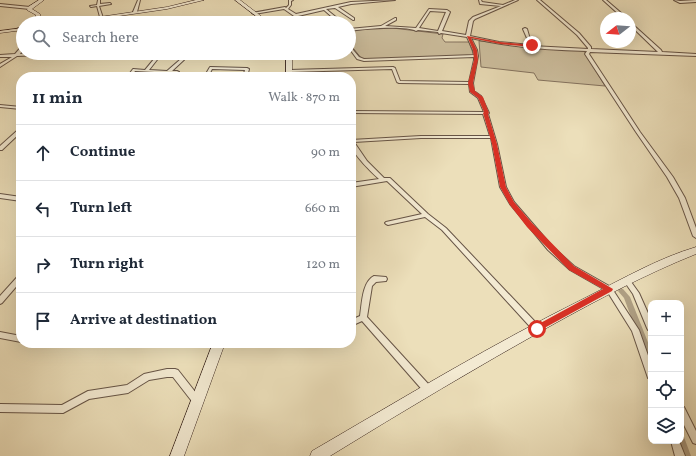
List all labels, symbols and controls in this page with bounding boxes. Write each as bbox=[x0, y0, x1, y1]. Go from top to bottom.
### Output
north arrow bbox=[600, 12, 636, 48]
search box bbox=[16, 16, 356, 60]
icon: search bbox=[30, 27, 52, 49]
text: Search here bbox=[62, 28, 139, 49]
route end bbox=[523, 36, 541, 54]
text: 11 min bbox=[32, 87, 83, 110]
text: Walk · 870 m bbox=[268, 89, 340, 107]
icon: ahead bbox=[32, 142, 54, 164]
text: Continue bbox=[70, 142, 135, 163]
text: 90 m bbox=[311, 144, 340, 162]
icon: left bbox=[32, 198, 54, 220]
text: Turn left bbox=[70, 198, 132, 219]
text: 660 m bbox=[305, 200, 340, 218]
icon: right bbox=[32, 254, 54, 276]
text: Turn right bbox=[70, 254, 144, 275]
text: 120 m bbox=[306, 256, 340, 274]
map controls bbox=[648, 300, 684, 444]
button: + bbox=[648, 300, 684, 336]
icon: arrive bbox=[32, 310, 54, 332]
text: Arrive at destination bbox=[70, 310, 217, 331]
route start bbox=[528, 320, 546, 338]
button: − bbox=[648, 336, 684, 372]
button: locate bbox=[648, 372, 684, 408]
button: layers bbox=[648, 408, 684, 444]

